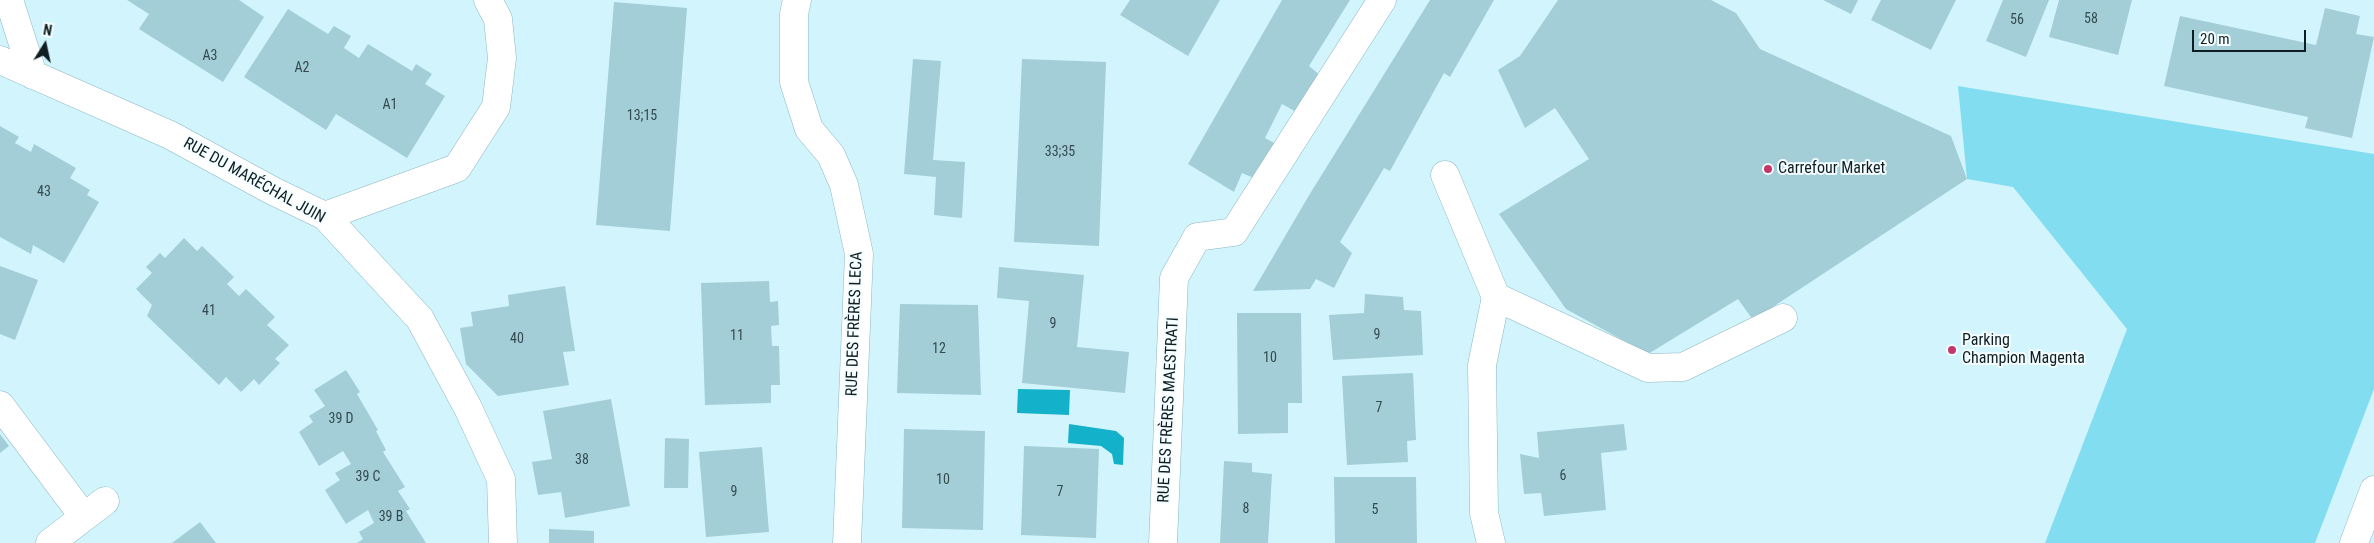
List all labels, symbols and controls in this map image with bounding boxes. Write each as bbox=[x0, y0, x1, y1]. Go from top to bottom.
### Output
house number: 58 bbox=[2084, 11, 2098, 27]
house number: 56 bbox=[2010, 12, 2024, 28]
north arrow bbox=[20, 20, 70, 70]
scale bar bbox=[2194, 20, 2308, 52]
text: N bbox=[42, 22, 53, 39]
text: 20 m bbox=[2200, 30, 2230, 48]
house number: A3 bbox=[203, 48, 217, 64]
house number: A2 bbox=[295, 60, 309, 76]
house number: A1 bbox=[383, 97, 397, 113]
house number: 13;15 bbox=[627, 108, 657, 124]
street label: RUE DU MARÉCHAL JUIN bbox=[180, 134, 328, 228]
house number: 33;35 bbox=[1045, 144, 1075, 160]
place label: Carrefour Market bbox=[1778, 159, 1885, 179]
marker: Carrefour Market bbox=[1762, 163, 1774, 175]
house number: 43 bbox=[37, 184, 51, 200]
street label: RUE DES FRÈRES LECA bbox=[843, 251, 867, 397]
house number: 41 bbox=[202, 303, 216, 319]
house number: 9 bbox=[1050, 316, 1056, 332]
street label: RUE DES FRÈRES MAESTRATI bbox=[1155, 317, 1183, 503]
house number: 9 bbox=[1374, 327, 1380, 343]
house number: 11 bbox=[730, 328, 744, 344]
house number: 40 bbox=[510, 331, 524, 347]
place label: Parking Champion Magenta bbox=[1962, 331, 2085, 369]
house number: 12 bbox=[932, 341, 946, 357]
marker: Parking Champion Magenta bbox=[1946, 344, 1958, 356]
house number: 10 bbox=[1263, 350, 1277, 366]
house number: 7 bbox=[1376, 400, 1382, 416]
house number: 39 D bbox=[328, 411, 354, 427]
house number: 38 bbox=[575, 452, 589, 468]
house number: 6 bbox=[1560, 468, 1566, 484]
house number: 39 C bbox=[356, 469, 380, 485]
house number: 10 bbox=[936, 472, 950, 488]
house number: 9 bbox=[731, 484, 737, 500]
house number: 7 bbox=[1057, 484, 1063, 500]
house number: 8 bbox=[1243, 501, 1249, 517]
house number: 5 bbox=[1372, 502, 1378, 518]
house number: 39 B bbox=[379, 509, 403, 525]

